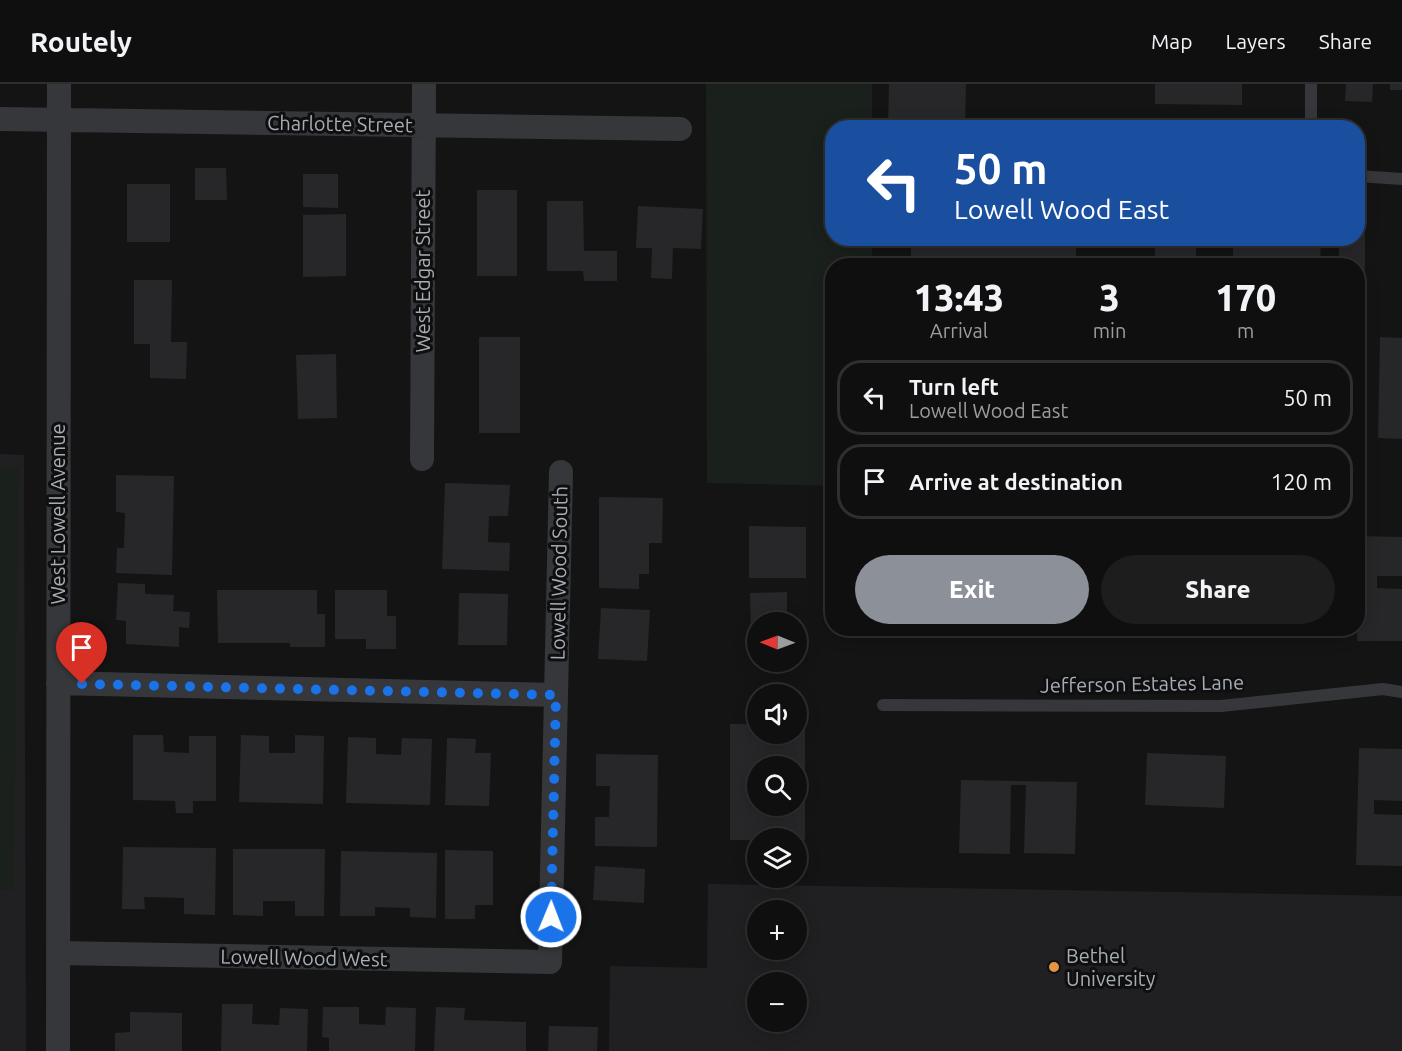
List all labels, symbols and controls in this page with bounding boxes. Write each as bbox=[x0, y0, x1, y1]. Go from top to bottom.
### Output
text: Routely bbox=[30, 26, 132, 57]
text: Map bbox=[1151, 29, 1192, 53]
text: Layers bbox=[1225, 29, 1286, 53]
text: Share bbox=[1319, 29, 1372, 53]
street label: Charlotte Street bbox=[267, 111, 413, 136]
icon: left bbox=[855, 144, 933, 222]
text: 50 m bbox=[954, 145, 1048, 192]
street label: West Edgar Street bbox=[411, 189, 434, 352]
text: Lowell Wood East bbox=[954, 194, 1169, 224]
text: 13:43 bbox=[914, 277, 1004, 318]
text: 3 bbox=[1099, 277, 1120, 318]
text: 170 bbox=[1215, 277, 1276, 318]
text: Arrival bbox=[930, 319, 988, 342]
text: min bbox=[1093, 319, 1126, 342]
text: m bbox=[1237, 319, 1254, 342]
text: Turn left bbox=[909, 374, 999, 399]
icon: left bbox=[858, 381, 891, 414]
text: 50 m bbox=[1283, 385, 1332, 410]
text: Lowell Wood East bbox=[909, 399, 1068, 422]
street label: West Lowell Avenue bbox=[46, 423, 69, 605]
icon: arrive bbox=[858, 465, 891, 498]
text: Arrive at destination bbox=[909, 469, 1123, 494]
text: 120 m bbox=[1271, 469, 1332, 494]
street label: Lowell Wood South bbox=[545, 486, 572, 660]
button: Exit bbox=[855, 555, 1089, 624]
button: Share bbox=[1101, 555, 1335, 624]
north arrow bbox=[747, 612, 807, 672]
map controls bbox=[747, 612, 807, 1032]
pin bbox=[56, 622, 107, 684]
icon: arrive bbox=[65, 631, 98, 664]
street label: Jefferson Estates Lane bbox=[1040, 670, 1244, 697]
button: sound bbox=[747, 684, 807, 744]
button: search bbox=[747, 756, 807, 816]
button: layers bbox=[747, 828, 807, 888]
position arrow bbox=[519, 885, 583, 949]
button: + bbox=[747, 900, 807, 960]
place label: Bethel University bbox=[1066, 944, 1156, 990]
street label: Lowell Wood West bbox=[220, 945, 388, 970]
marker: Bethel University bbox=[1047, 960, 1061, 974]
button: − bbox=[747, 972, 807, 1032]

